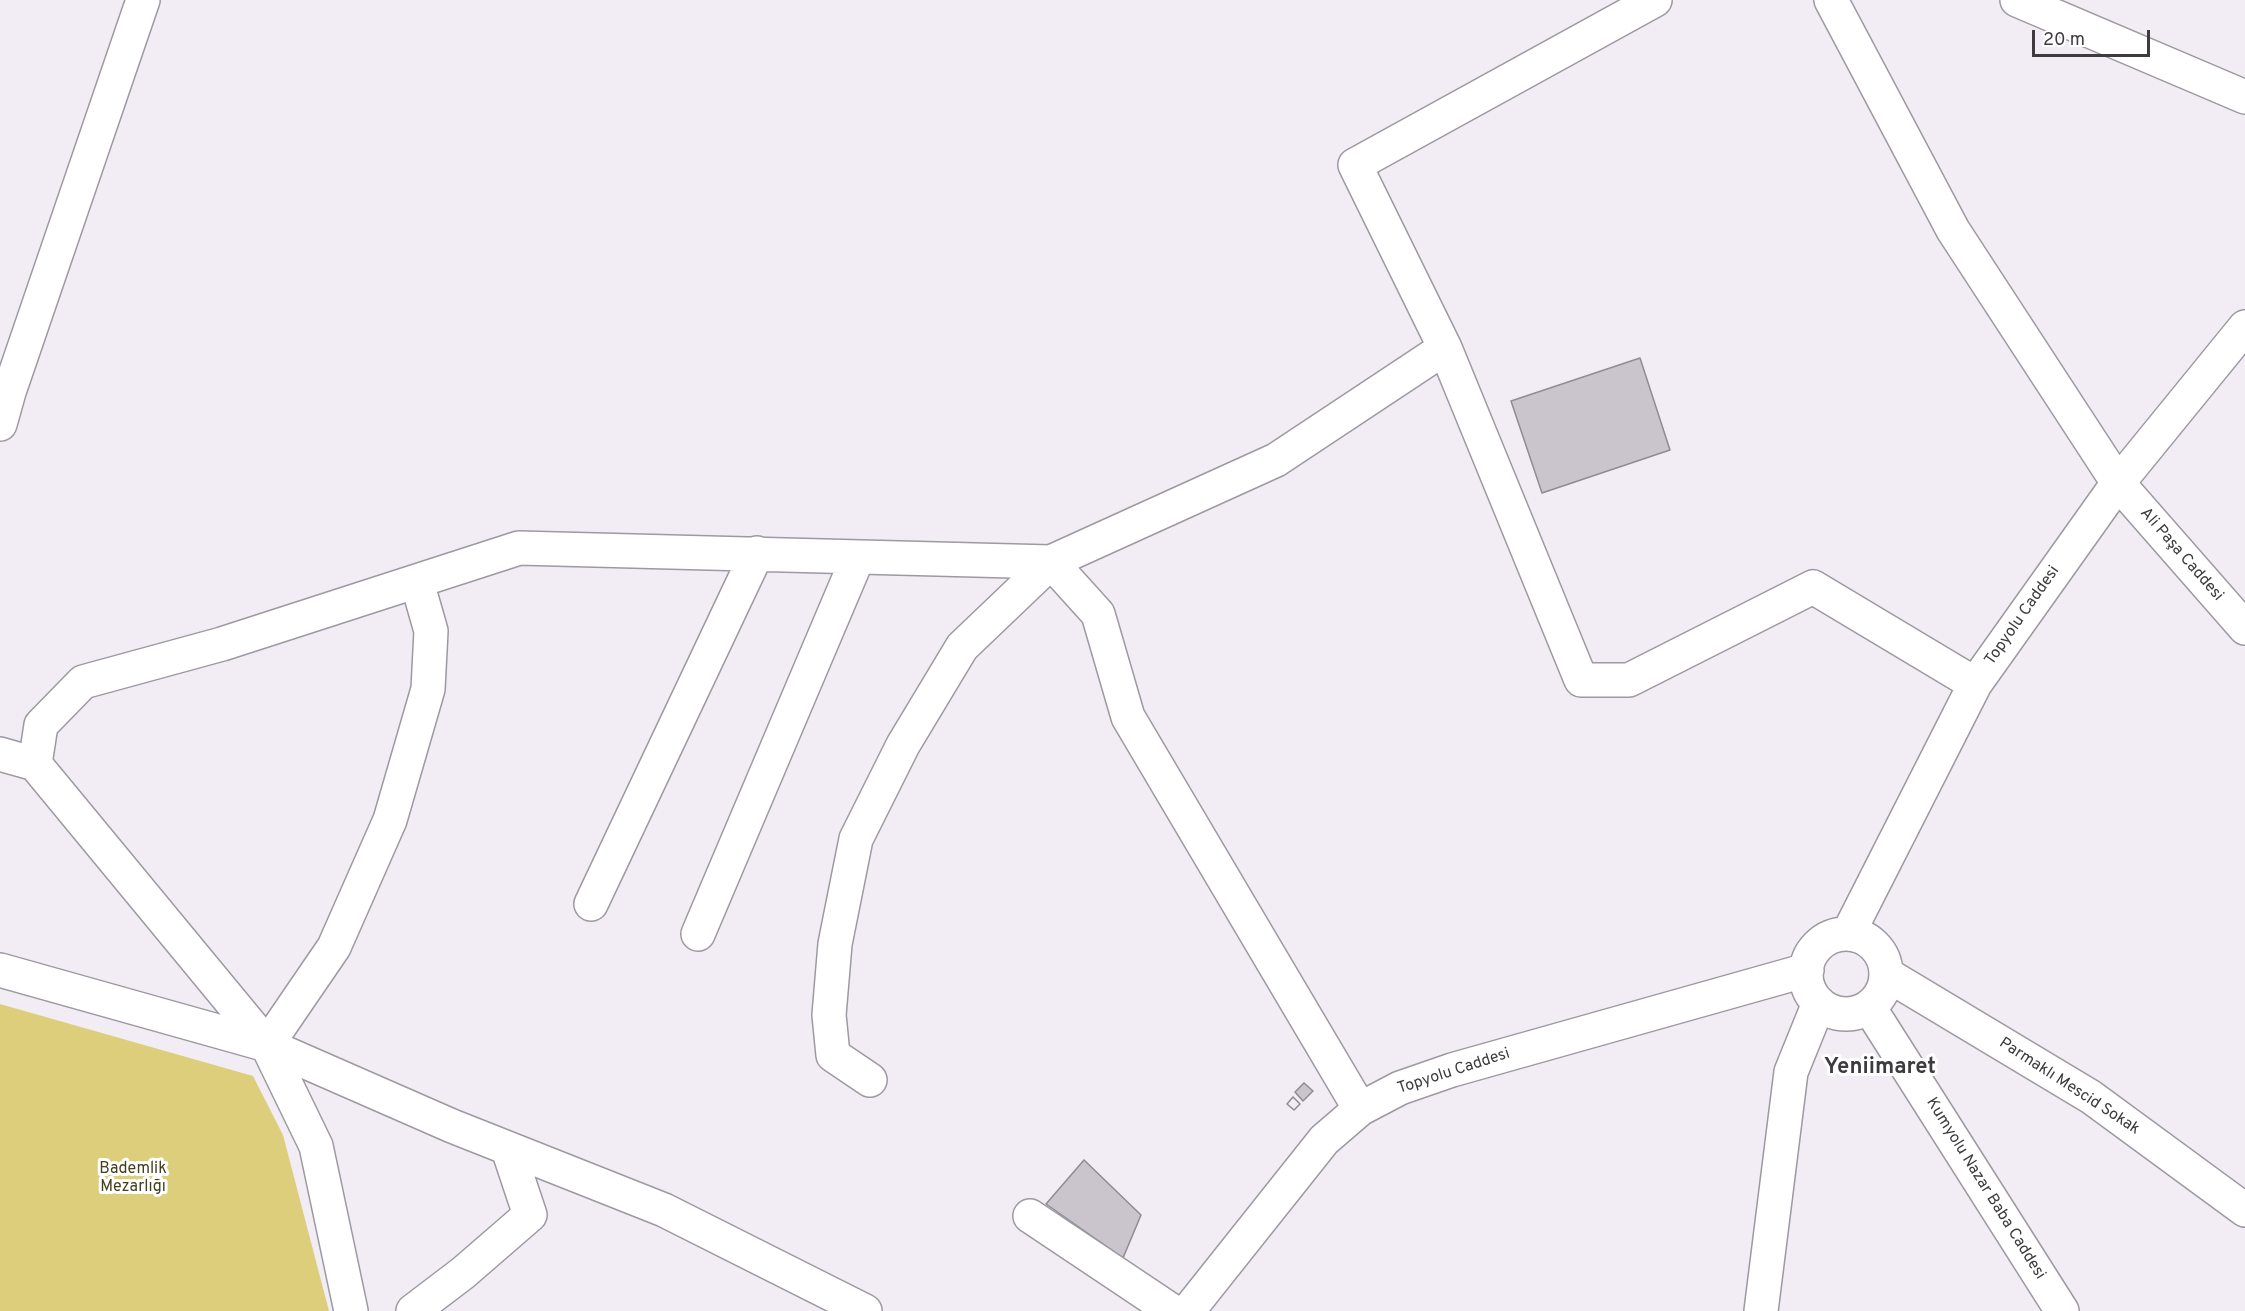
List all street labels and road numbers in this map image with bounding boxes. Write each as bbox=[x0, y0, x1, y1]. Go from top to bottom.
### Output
street label: Ali Paşa Caddesi bbox=[2135, 504, 2227, 606]
street label: Topyolu Caddesi bbox=[1982, 563, 2064, 669]
street label: Parmaklı Mescid Sokak bbox=[1995, 1034, 2143, 1140]
street label: Topyolu Caddesi bbox=[1395, 1045, 1513, 1099]
street label: Kumyolu Nazar Baba Caddesi bbox=[1921, 1095, 2049, 1283]

